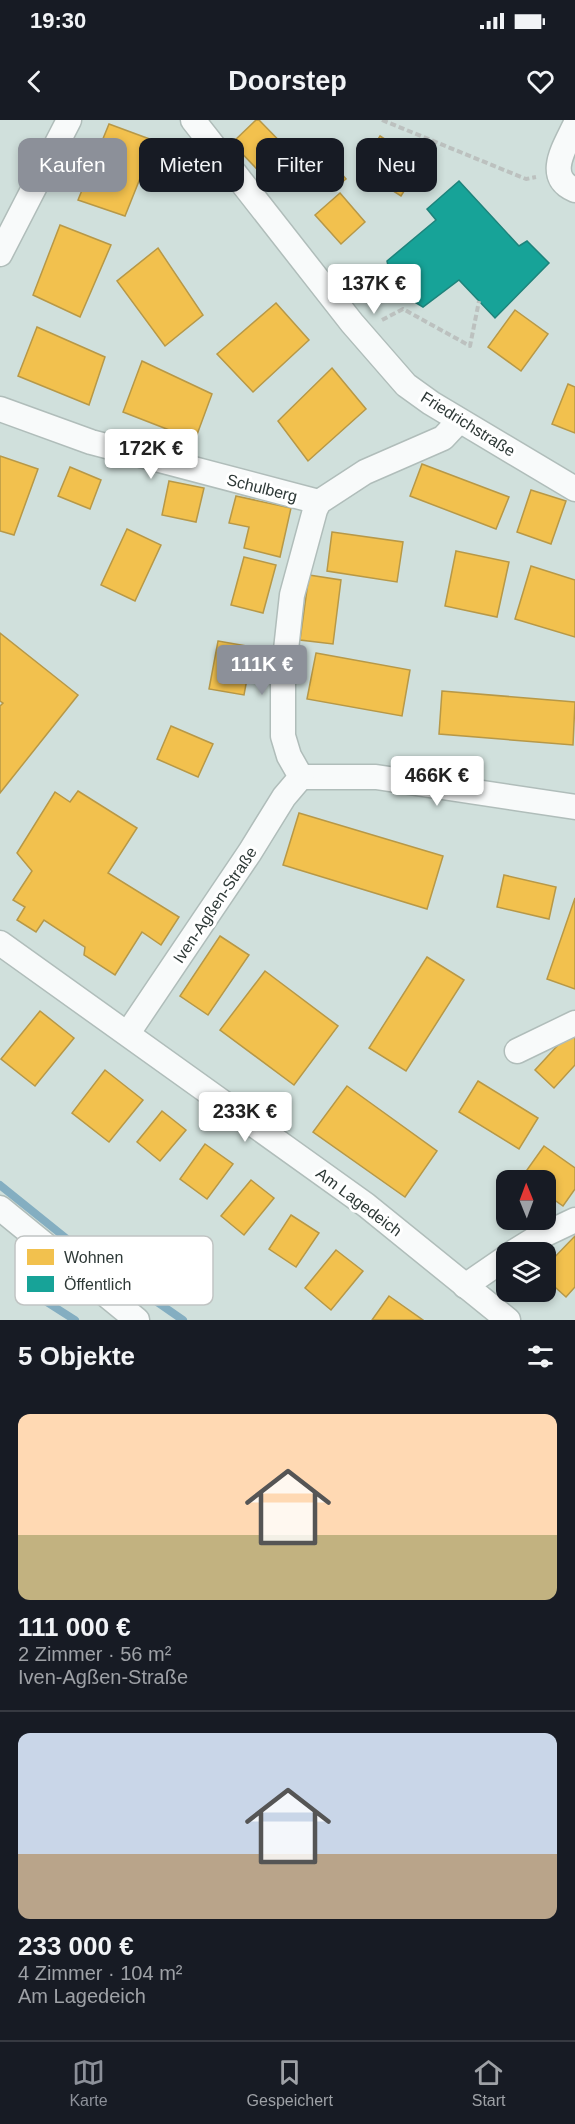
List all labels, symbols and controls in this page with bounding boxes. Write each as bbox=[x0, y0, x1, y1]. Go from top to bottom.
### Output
text: 19:30 bbox=[30, 8, 86, 33]
icon: back bbox=[18, 65, 51, 98]
icon: heart bbox=[524, 65, 557, 98]
text: Doorstep bbox=[228, 66, 347, 96]
chip: Kaufen bbox=[18, 138, 127, 192]
chip: Mieten bbox=[139, 138, 244, 192]
chip: Filter bbox=[256, 138, 344, 192]
chip: Neu bbox=[356, 138, 437, 192]
pin: 137K € bbox=[325, 264, 423, 315]
text: 137K € bbox=[342, 272, 406, 294]
street label: Friedrichstraße bbox=[418, 388, 518, 460]
pin: 172K € bbox=[102, 429, 200, 480]
text: 172K € bbox=[119, 437, 183, 459]
street label: Schulberg bbox=[225, 471, 299, 505]
pin: 111K € bbox=[213, 645, 311, 696]
text: 111K € bbox=[231, 653, 293, 675]
pin: 466K € bbox=[388, 756, 486, 807]
text: 466K € bbox=[405, 764, 469, 786]
street label: Iven-Agßen-Straße bbox=[170, 844, 260, 966]
pin: 233K € bbox=[196, 1092, 294, 1143]
text: 233K € bbox=[213, 1100, 277, 1122]
street label: Am Lagedeich bbox=[313, 1164, 405, 1240]
north arrow bbox=[496, 1170, 556, 1230]
map controls bbox=[496, 1170, 556, 1302]
legend bbox=[15, 1236, 213, 1305]
button: layers bbox=[496, 1242, 556, 1302]
text: Wohnen bbox=[64, 1249, 123, 1266]
text: Öffentlich bbox=[64, 1276, 131, 1293]
icon: filters bbox=[524, 1340, 557, 1373]
text: 5 Objekte bbox=[18, 1341, 135, 1371]
icon: home bbox=[234, 1453, 342, 1561]
text: 111 000 € bbox=[18, 1612, 131, 1642]
text: 2 Zimmer · 56 m² bbox=[18, 1643, 171, 1665]
text: Iven-Agßen-Straße bbox=[18, 1666, 188, 1688]
icon: home bbox=[234, 1772, 342, 1880]
text: 233 000 € bbox=[18, 1931, 134, 1961]
text: 4 Zimmer · 104 m² bbox=[18, 1962, 182, 1984]
text: Am Lagedeich bbox=[18, 1985, 146, 2007]
tab: Karte bbox=[69, 2056, 108, 2110]
tab: Gespeichert bbox=[247, 2056, 333, 2110]
tab: Start bbox=[472, 2056, 506, 2110]

